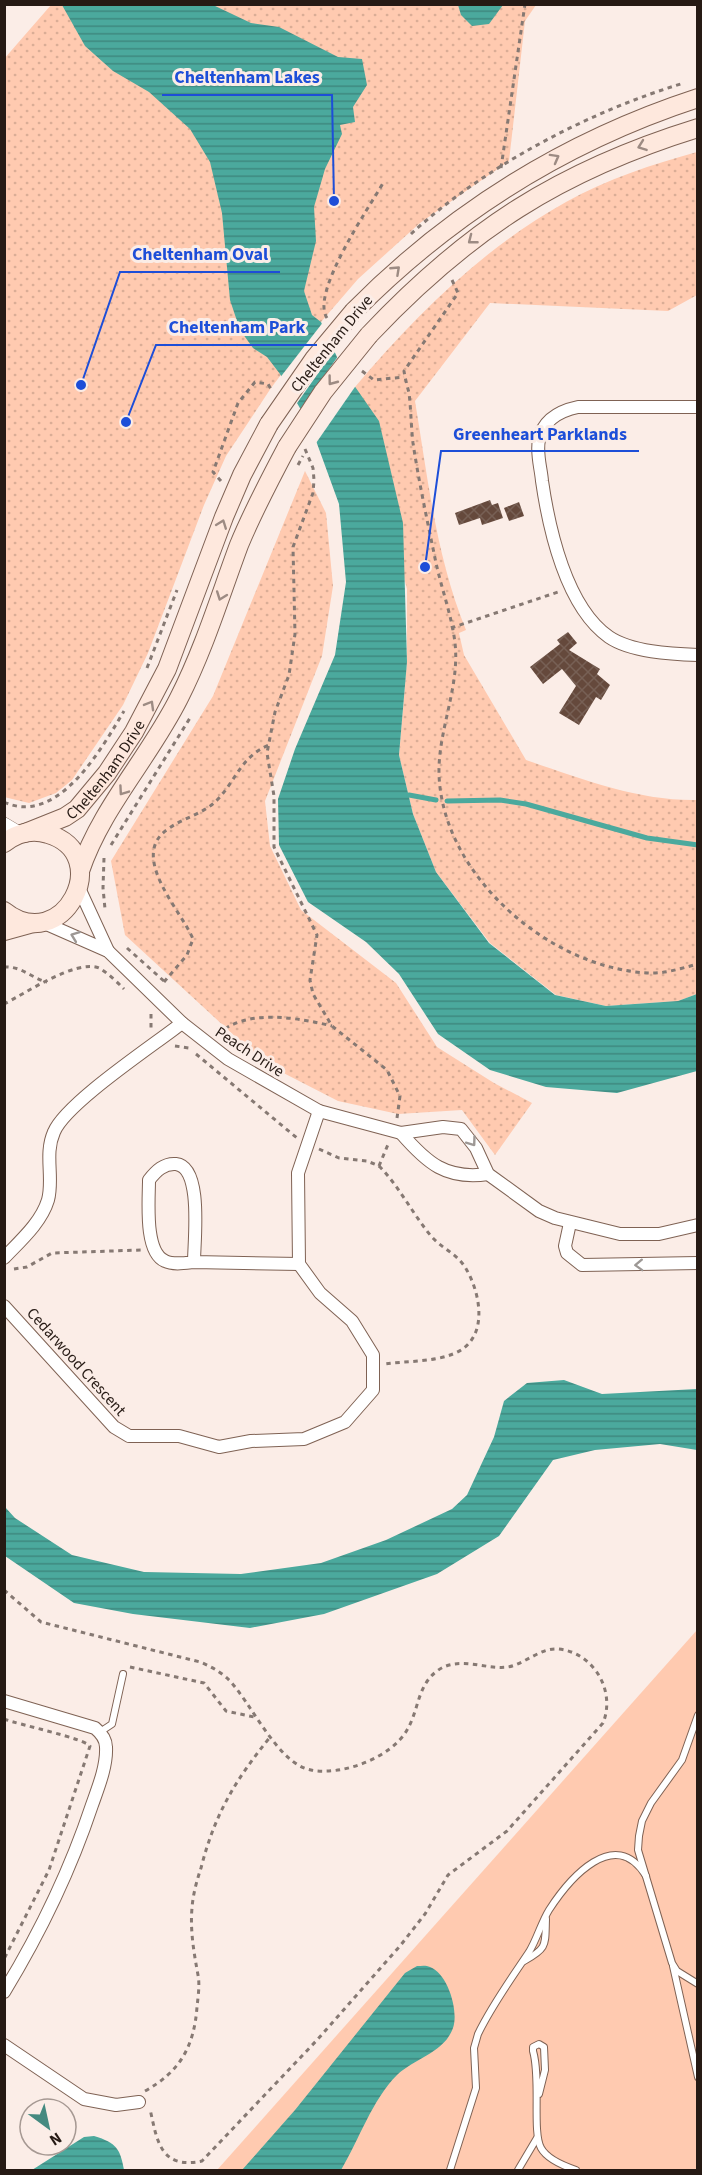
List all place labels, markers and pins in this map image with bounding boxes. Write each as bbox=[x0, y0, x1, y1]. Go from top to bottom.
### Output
callout: Cheltenham Lakes bbox=[162, 59, 332, 95]
callout: Cheltenham Oval bbox=[120, 236, 280, 272]
callout: Cheltenham Park bbox=[156, 309, 317, 345]
callout: Greenheart Parklands bbox=[441, 415, 639, 451]

